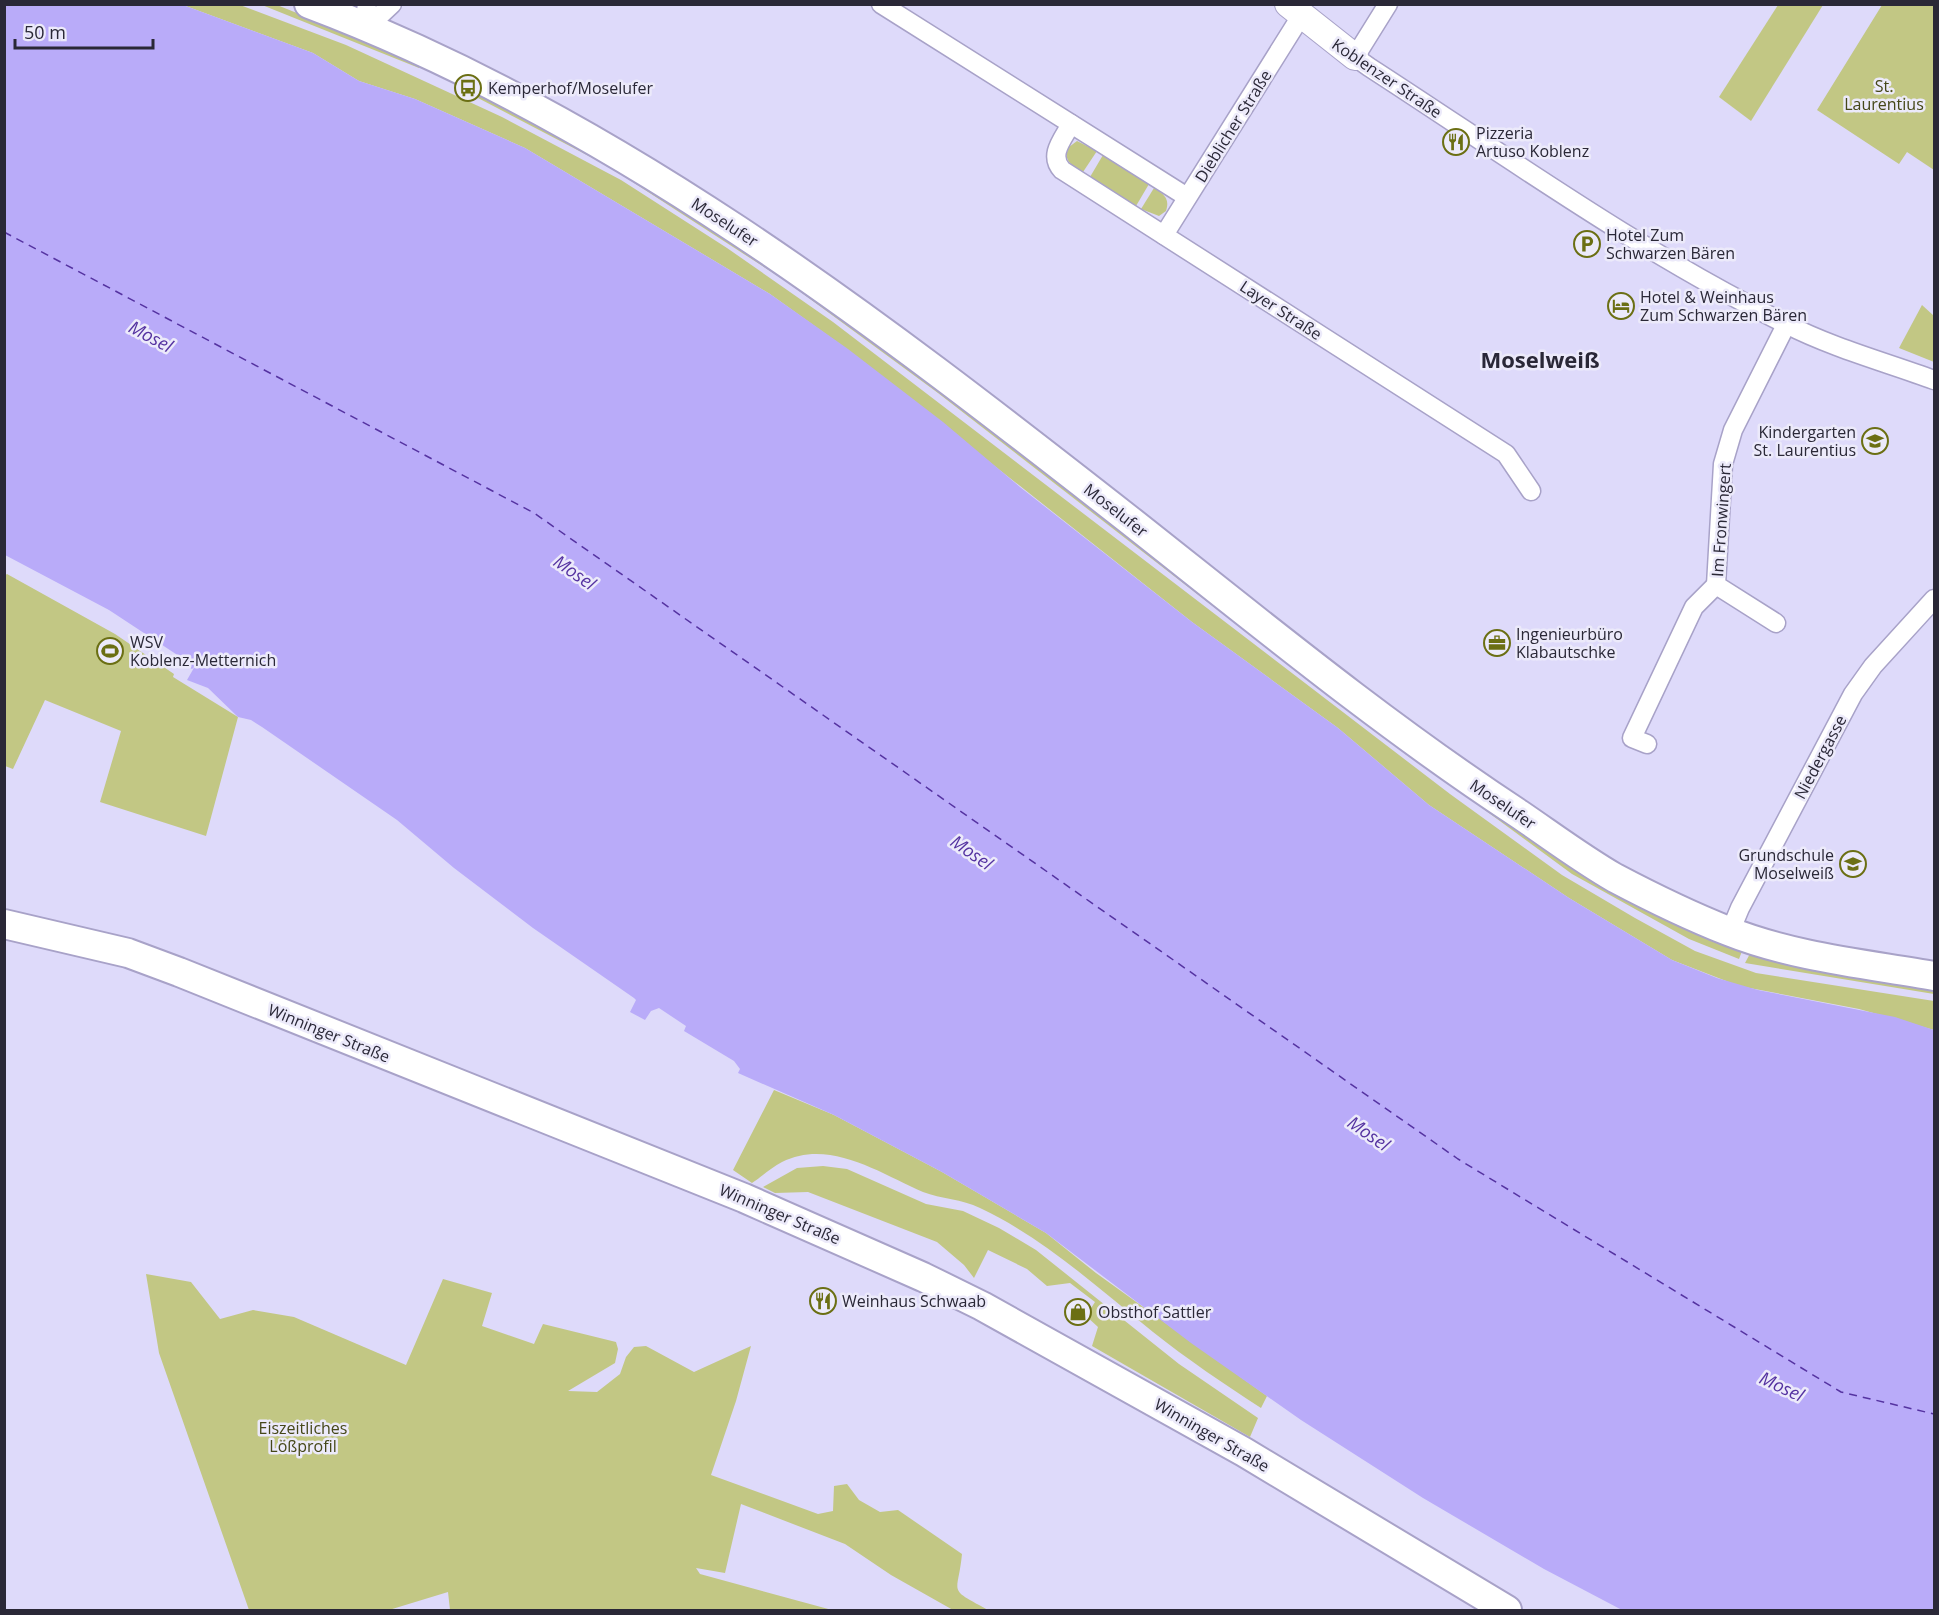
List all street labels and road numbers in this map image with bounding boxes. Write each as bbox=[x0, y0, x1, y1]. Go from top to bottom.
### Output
street label: Koblenzer Straße bbox=[1328, 33, 1446, 123]
street label: Dieblicher Straße bbox=[1190, 66, 1276, 186]
street label: Moselufer bbox=[687, 192, 763, 252]
street label: Layer Straße bbox=[1236, 275, 1326, 345]
street label: Im Fronwingert bbox=[1706, 462, 1736, 578]
street label: Moselufer bbox=[1080, 478, 1153, 542]
street label: Niedergasse bbox=[1789, 711, 1851, 803]
street label: Moselufer bbox=[1466, 774, 1541, 834]
street label: Winninger Straße bbox=[265, 999, 393, 1067]
street label: Winninger Straße bbox=[716, 1179, 844, 1249]
street label: Winninger Straße bbox=[1150, 1393, 1274, 1477]

